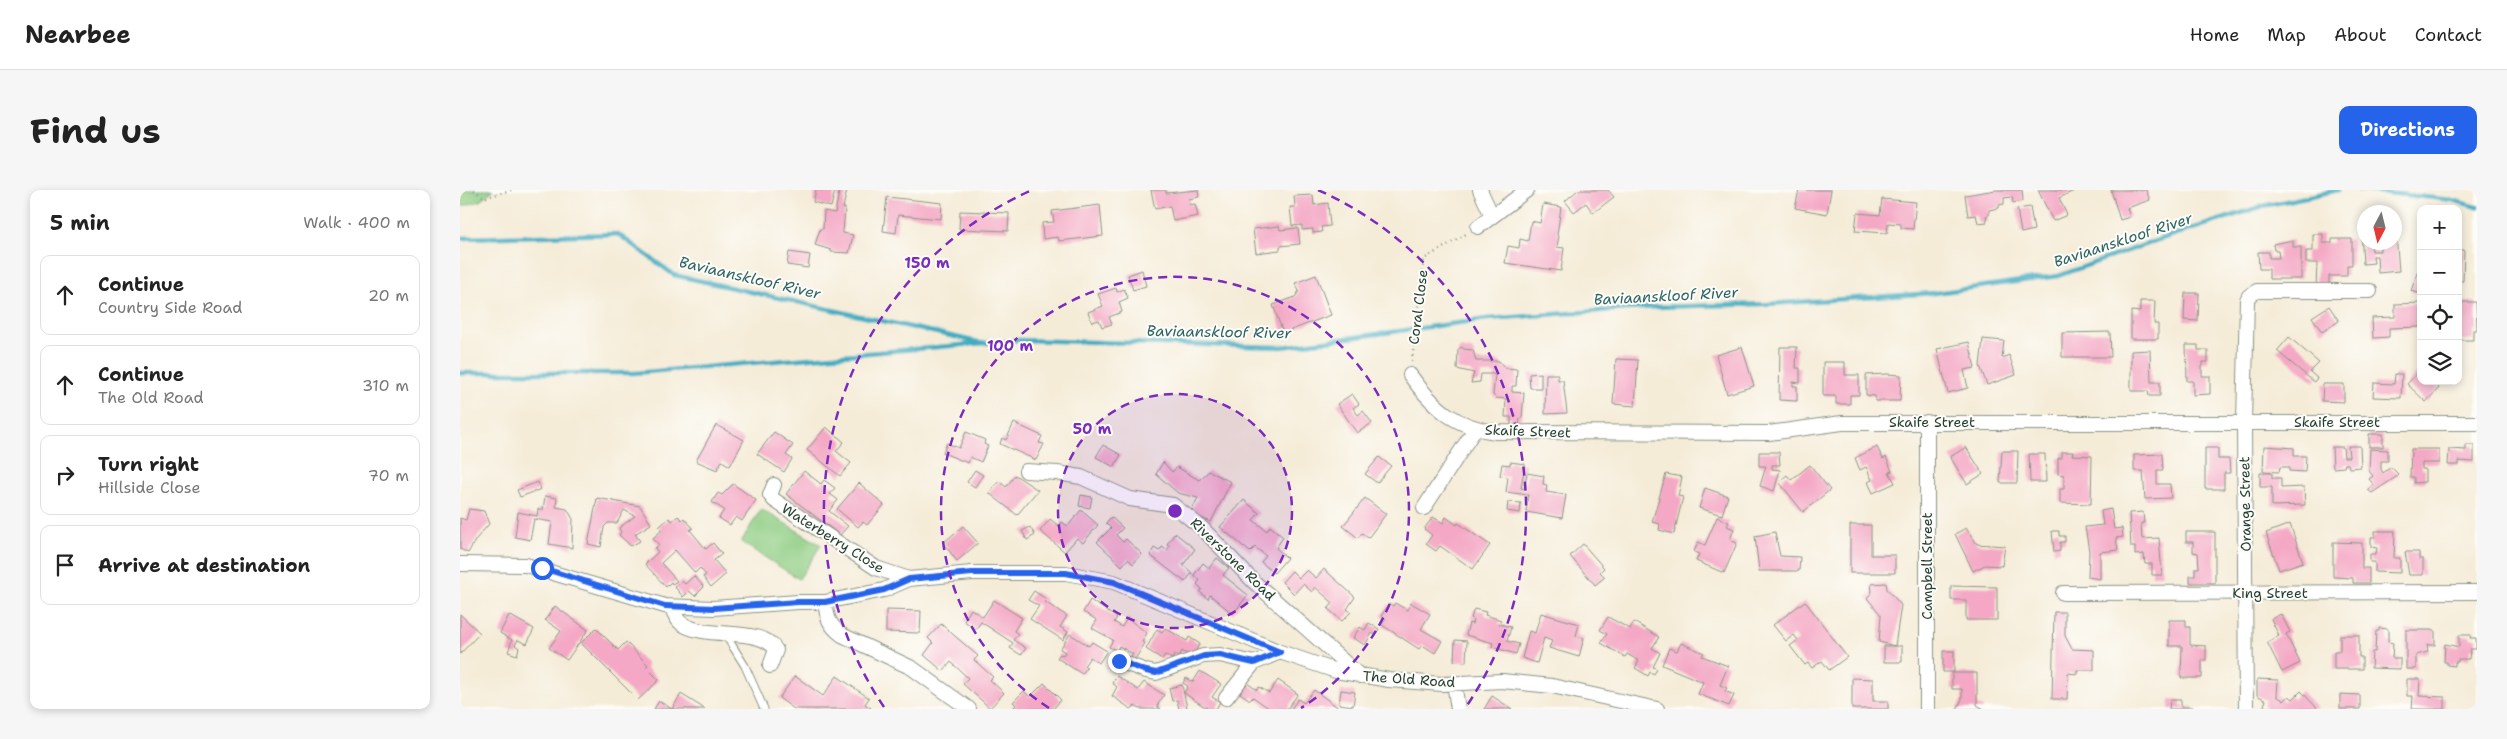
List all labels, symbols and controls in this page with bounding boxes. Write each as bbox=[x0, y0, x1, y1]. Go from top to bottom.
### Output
text: Nearbee bbox=[25, 19, 131, 51]
text: Home bbox=[2190, 23, 2239, 47]
text: Map bbox=[2267, 23, 2306, 47]
text: About bbox=[2334, 23, 2387, 47]
text: Contact bbox=[2415, 23, 2482, 47]
button: Directions bbox=[2339, 106, 2477, 154]
text: Find us bbox=[30, 107, 161, 154]
north arrow bbox=[2357, 205, 2402, 250]
map controls bbox=[2417, 205, 2462, 385]
button: + bbox=[2417, 205, 2462, 250]
water label: Baviaanskloof River bbox=[2051, 208, 2196, 272]
text: 5 min bbox=[50, 209, 110, 237]
text: Walk · 400 m bbox=[303, 212, 410, 233]
button: − bbox=[2417, 250, 2462, 295]
water label: Baviaanskloof River bbox=[677, 252, 824, 304]
text: 150 m bbox=[904, 253, 950, 273]
street label: Coral Close bbox=[1404, 268, 1432, 346]
text: Continue bbox=[98, 272, 184, 297]
icon: ahead bbox=[51, 281, 79, 309]
water label: Baviaanskloof River bbox=[1593, 282, 1740, 310]
text: 20 m bbox=[368, 285, 409, 306]
button: locate bbox=[2417, 295, 2462, 340]
text: Country Side Road bbox=[98, 297, 242, 318]
water label: Baviaanskloof River bbox=[1146, 321, 1292, 343]
text: 100 m bbox=[987, 336, 1033, 356]
button: layers bbox=[2417, 340, 2462, 385]
text: Continue bbox=[98, 362, 184, 387]
icon: ahead bbox=[51, 371, 79, 399]
text: 310 m bbox=[362, 375, 409, 396]
text: The Old Road bbox=[98, 387, 204, 408]
street label: Skaife Street bbox=[1889, 413, 1975, 431]
street label: Skaife Street bbox=[2294, 413, 2380, 431]
text: 50 m bbox=[1073, 419, 1112, 439]
street label: Skaife Street bbox=[1485, 421, 1571, 441]
text: Turn right bbox=[98, 452, 199, 477]
street label: Orange Street bbox=[2235, 456, 2255, 552]
icon: right bbox=[51, 461, 79, 489]
text: 70 m bbox=[368, 465, 409, 486]
text: Hillside Close bbox=[98, 477, 201, 498]
street label: Waterberry Close bbox=[778, 499, 888, 577]
centre of rings bbox=[1166, 502, 1184, 520]
street label: Campbell Street bbox=[1918, 512, 1936, 620]
street label: Riverstone Road bbox=[1187, 514, 1279, 604]
icon: arrive bbox=[51, 551, 79, 579]
text: Arrive at destination bbox=[98, 553, 310, 578]
route start bbox=[531, 557, 554, 580]
street label: King Street bbox=[2232, 584, 2308, 602]
route end bbox=[1108, 650, 1131, 673]
street label: The Old Road bbox=[1362, 667, 1456, 691]

